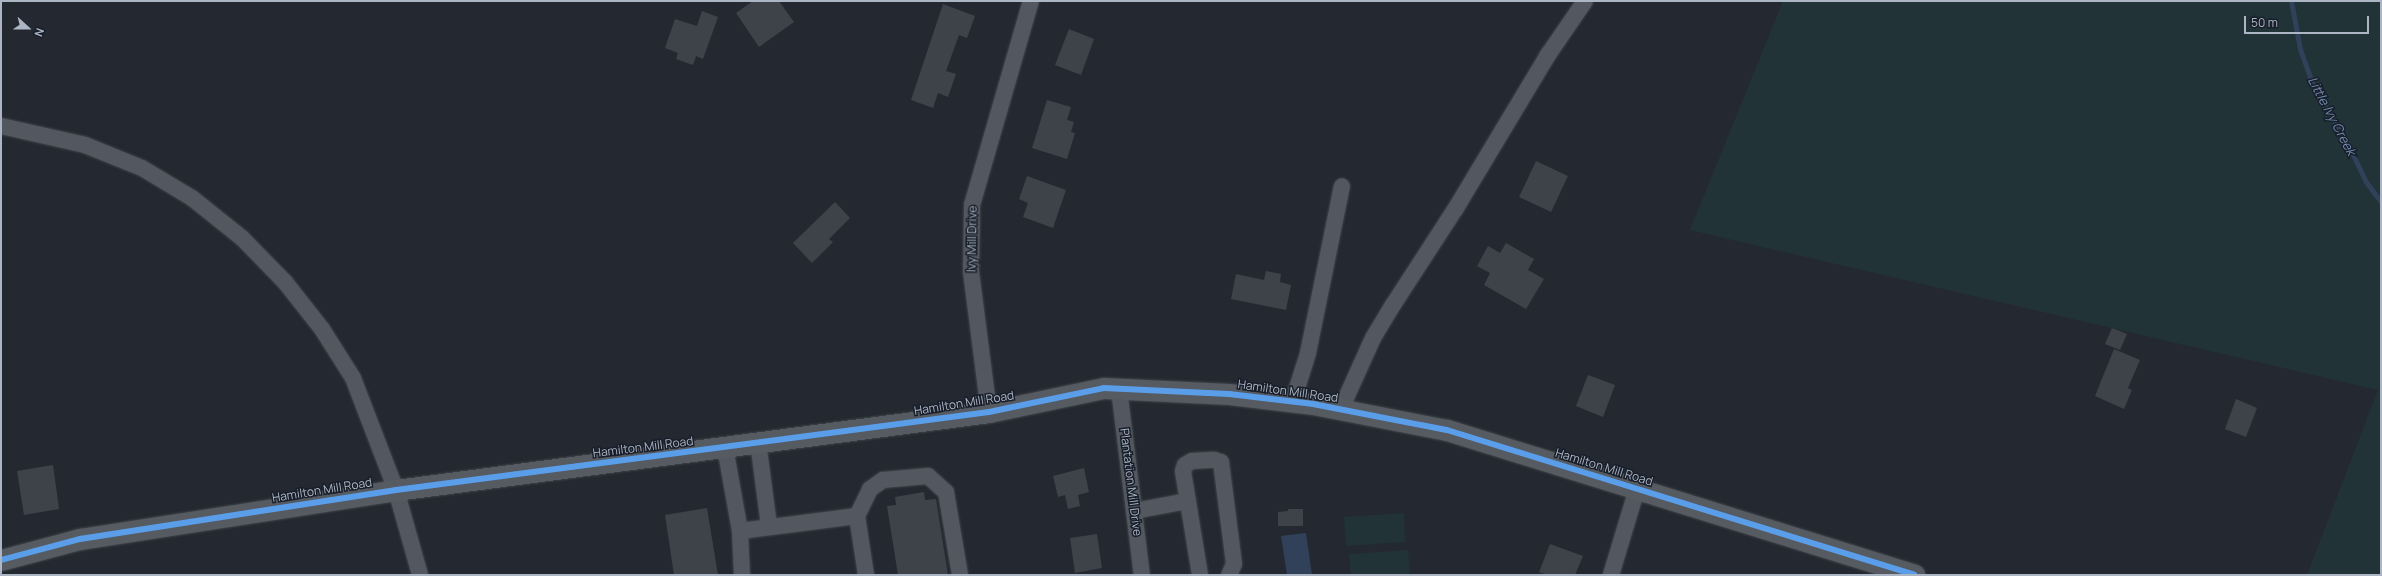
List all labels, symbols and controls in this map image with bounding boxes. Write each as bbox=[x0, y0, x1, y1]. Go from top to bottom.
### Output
north arrow bbox=[8, 8, 48, 48]
scale bar bbox=[2246, 8, 2371, 34]
text: 50 m bbox=[2251, 14, 2278, 31]
text: N bbox=[31, 26, 48, 39]
water label: Little Ivy Creek bbox=[2305, 74, 2359, 158]
street label: Ivy Mill Drive bbox=[964, 206, 980, 272]
street label: Hamilton Mill Road bbox=[1237, 377, 1339, 405]
street label: Hamilton Mill Road bbox=[913, 388, 1015, 418]
street label: Plantation Mill Drive bbox=[1117, 427, 1145, 537]
street label: Hamilton Mill Road bbox=[592, 434, 694, 460]
street label: Hamilton Mill Road bbox=[1554, 445, 1654, 489]
street label: Hamilton Mill Road bbox=[271, 475, 373, 505]

